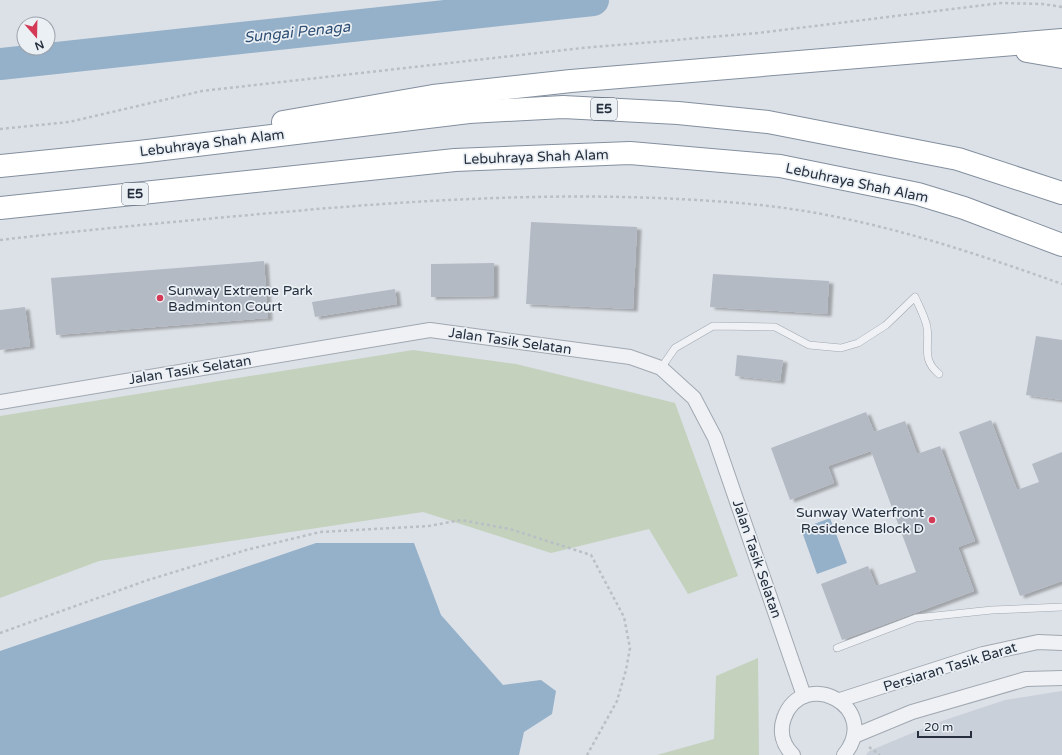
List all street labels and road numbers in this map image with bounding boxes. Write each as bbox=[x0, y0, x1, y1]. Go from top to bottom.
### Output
road number: E5 bbox=[591, 98, 617, 120]
street label: Lebuhraya Shah Alam bbox=[139, 126, 285, 160]
street label: Lebuhraya Shah Alam bbox=[463, 146, 609, 168]
street label: Lebuhraya Shah Alam bbox=[784, 160, 930, 206]
road number: E5 bbox=[122, 183, 148, 205]
street label: Jalan Tasik Selatan bbox=[447, 324, 573, 358]
street label: Jalan Tasik Selatan bbox=[127, 352, 253, 388]
street label: Jalan Tasik Selatan bbox=[729, 498, 785, 620]
street label: Persiaran Tasik Barat bbox=[881, 638, 1019, 695]

